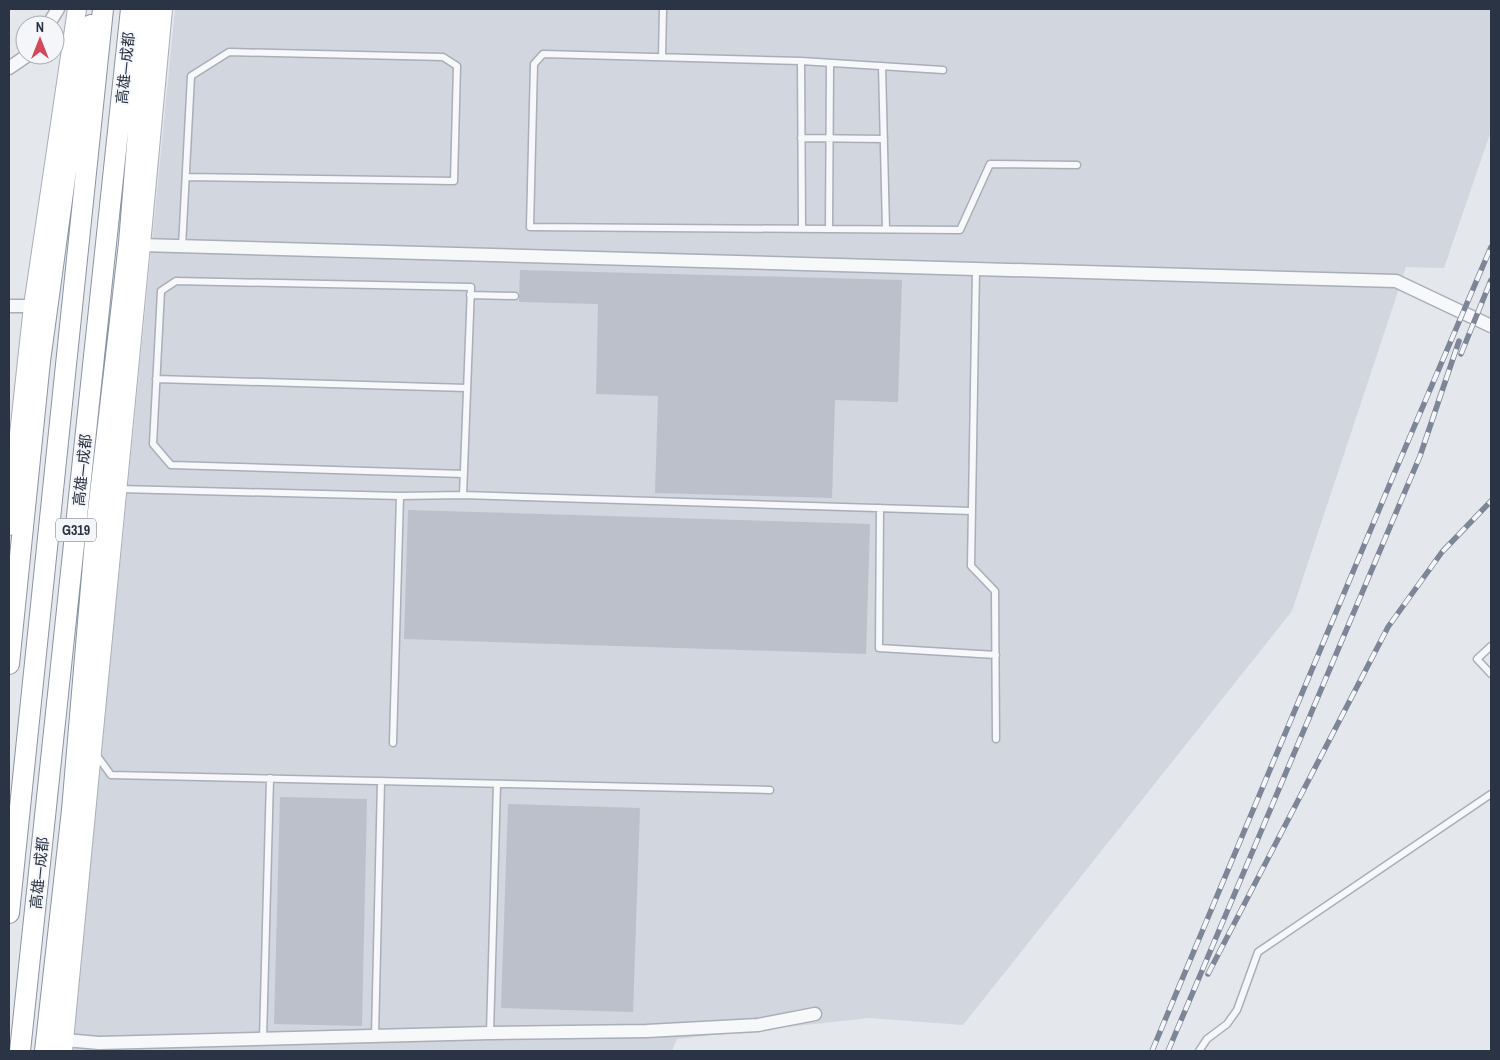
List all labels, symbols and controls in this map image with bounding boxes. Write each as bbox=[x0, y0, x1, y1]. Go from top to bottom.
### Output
north arrow bbox=[15, 15, 65, 65]
text: N bbox=[36, 18, 44, 36]
street label: 高雄—成都 bbox=[111, 31, 139, 105]
street label: 高雄—成都 bbox=[68, 433, 96, 507]
road number: G319 bbox=[56, 518, 96, 542]
street label: 高雄—成都 bbox=[25, 836, 53, 910]

